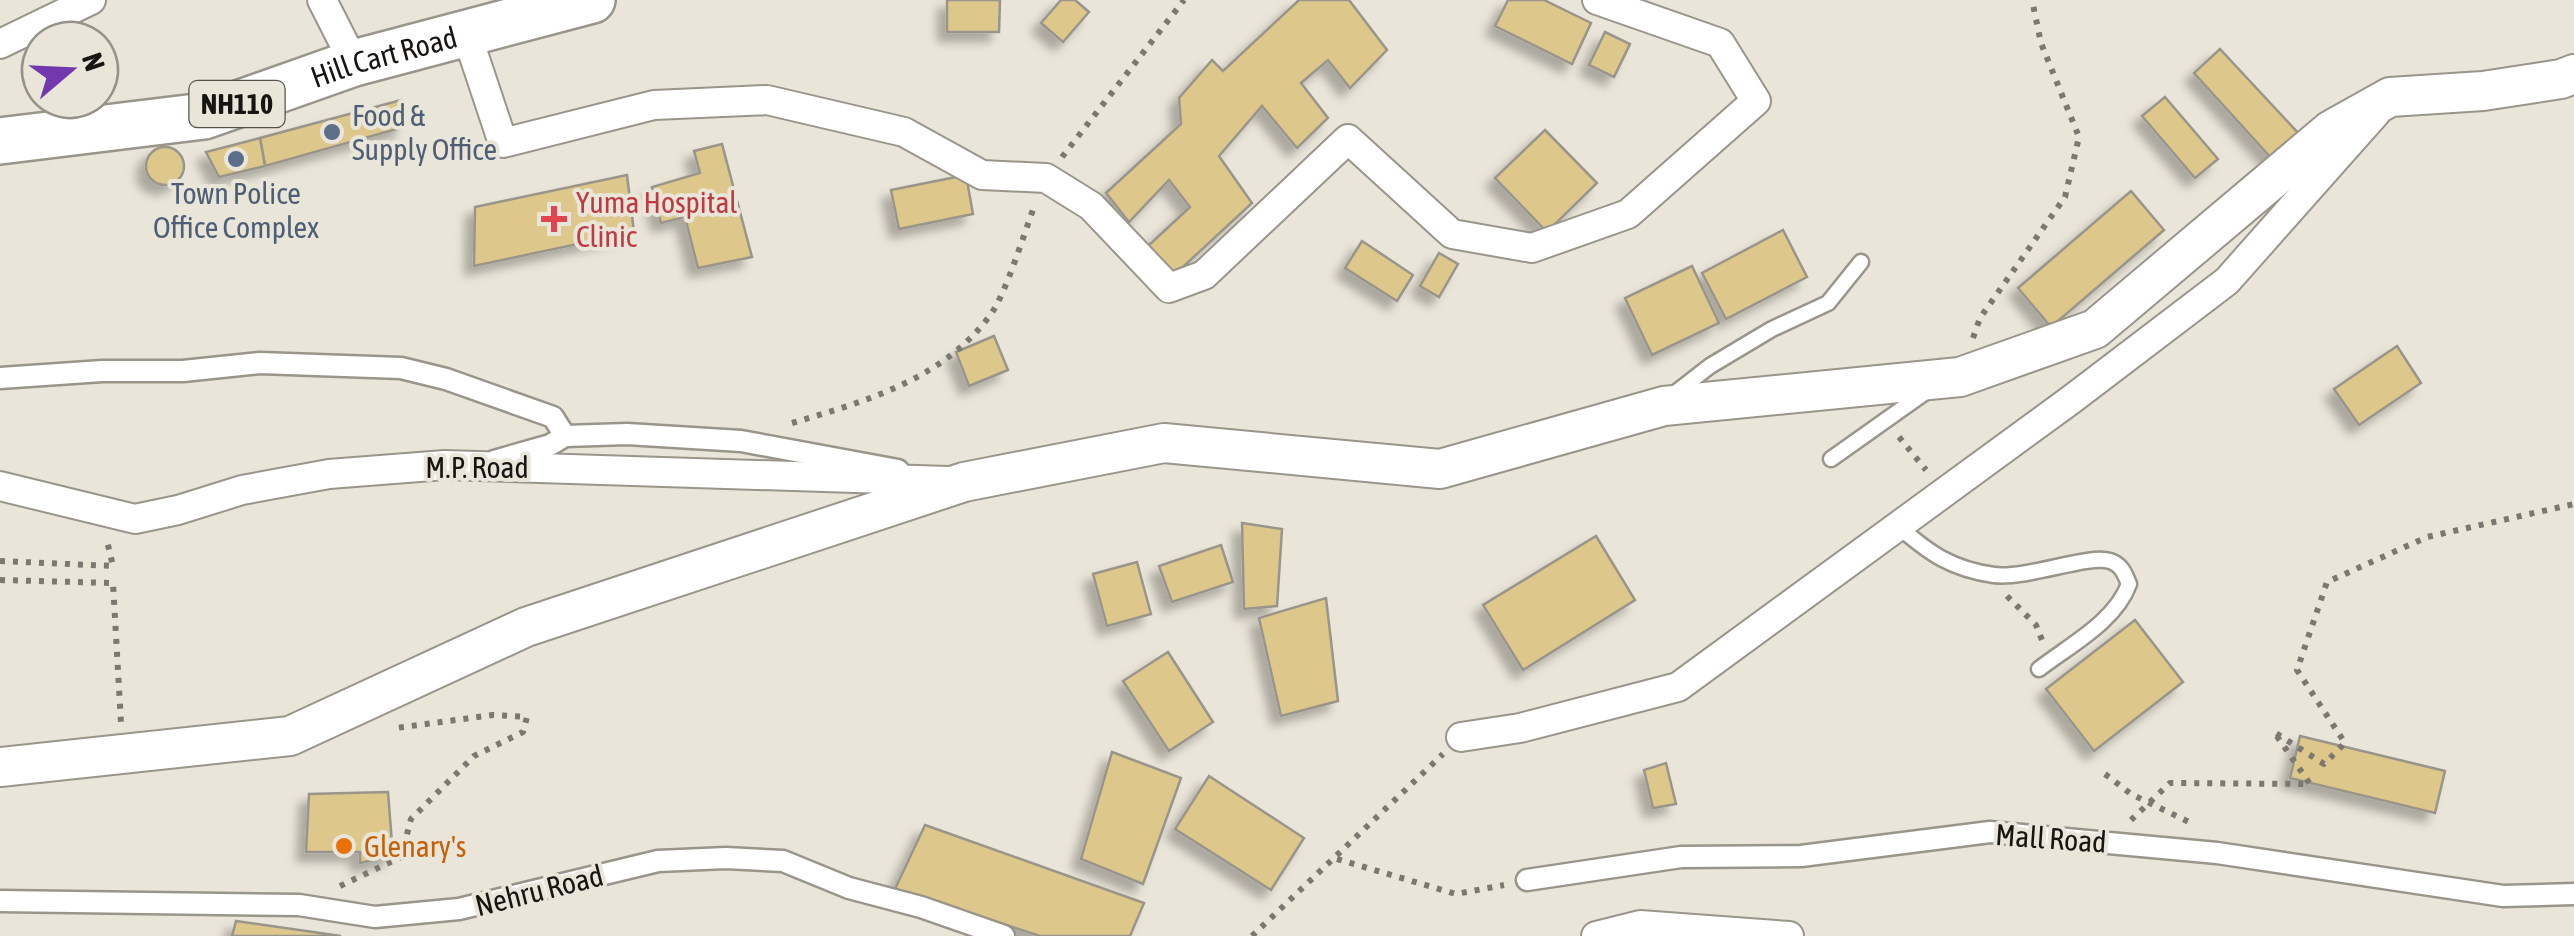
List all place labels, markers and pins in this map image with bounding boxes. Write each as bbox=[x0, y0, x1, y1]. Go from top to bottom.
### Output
place label: Food & Supply Office bbox=[352, 98, 497, 166]
marker: Food & Supply Office bbox=[321, 121, 343, 143]
marker: Town Police Office Complex bbox=[225, 148, 247, 170]
place label: Town Police Office Complex bbox=[153, 176, 319, 244]
place label: Yuma Hospital Clinic bbox=[576, 185, 737, 253]
marker: Yuma Hospital Clinic bbox=[541, 206, 567, 232]
place label: Glenary's bbox=[364, 829, 466, 863]
marker: Glenary's bbox=[333, 835, 355, 857]

